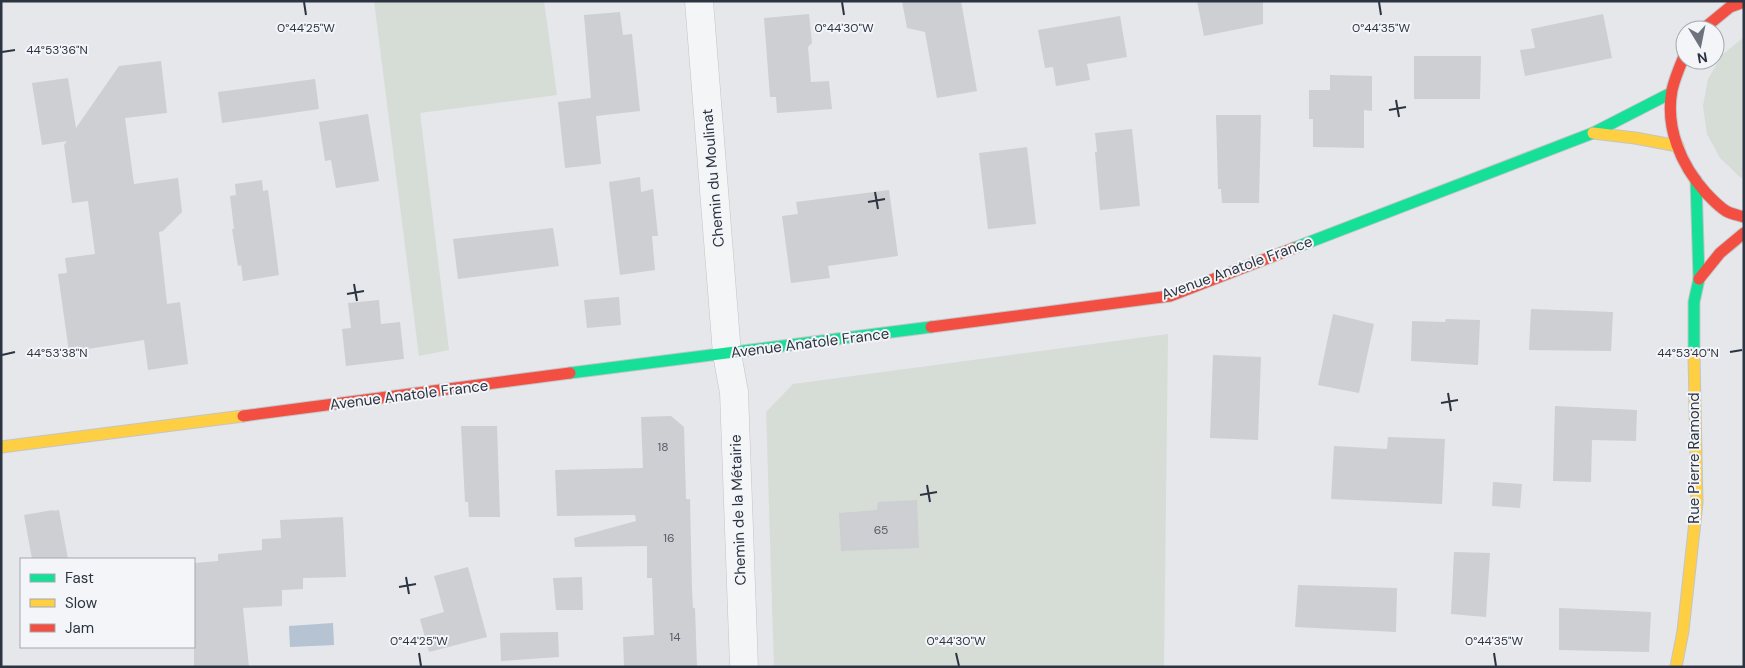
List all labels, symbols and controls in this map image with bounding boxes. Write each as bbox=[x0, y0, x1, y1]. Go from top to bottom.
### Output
text: 0°44'25"W bbox=[277, 20, 335, 36]
text: 0°44'30"W bbox=[814, 20, 874, 36]
text: 0°44'35"W bbox=[1352, 20, 1410, 36]
north arrow bbox=[1675, 20, 1725, 70]
text: 44°53'36"N bbox=[26, 42, 88, 58]
text: N bbox=[1696, 48, 1709, 68]
street label: Chemin du Moulinat bbox=[697, 108, 729, 248]
street label: Avenue Anatole France bbox=[1159, 231, 1315, 305]
street label: Avenue Anatole France bbox=[730, 323, 890, 363]
text: 44°53'38"N bbox=[26, 345, 88, 361]
text: 44°53'40"N bbox=[1657, 345, 1719, 361]
street label: Avenue Anatole France bbox=[329, 375, 489, 415]
street label: Rue Pierre Ramond bbox=[1684, 392, 1704, 524]
street label: Chemin de la Métairie bbox=[725, 434, 751, 586]
house number: 18 bbox=[657, 439, 669, 455]
house number: 65 bbox=[874, 522, 888, 538]
house number: 16 bbox=[663, 530, 675, 546]
legend bbox=[20, 558, 195, 648]
text: Fast bbox=[65, 568, 94, 588]
text: Slow bbox=[65, 593, 98, 613]
text: Jam bbox=[65, 618, 94, 638]
house number: 14 bbox=[669, 629, 681, 645]
text: 0°44'25"W bbox=[390, 633, 448, 649]
text: 0°44'30"W bbox=[926, 633, 986, 649]
text: 0°44'35"W bbox=[1465, 633, 1523, 649]

